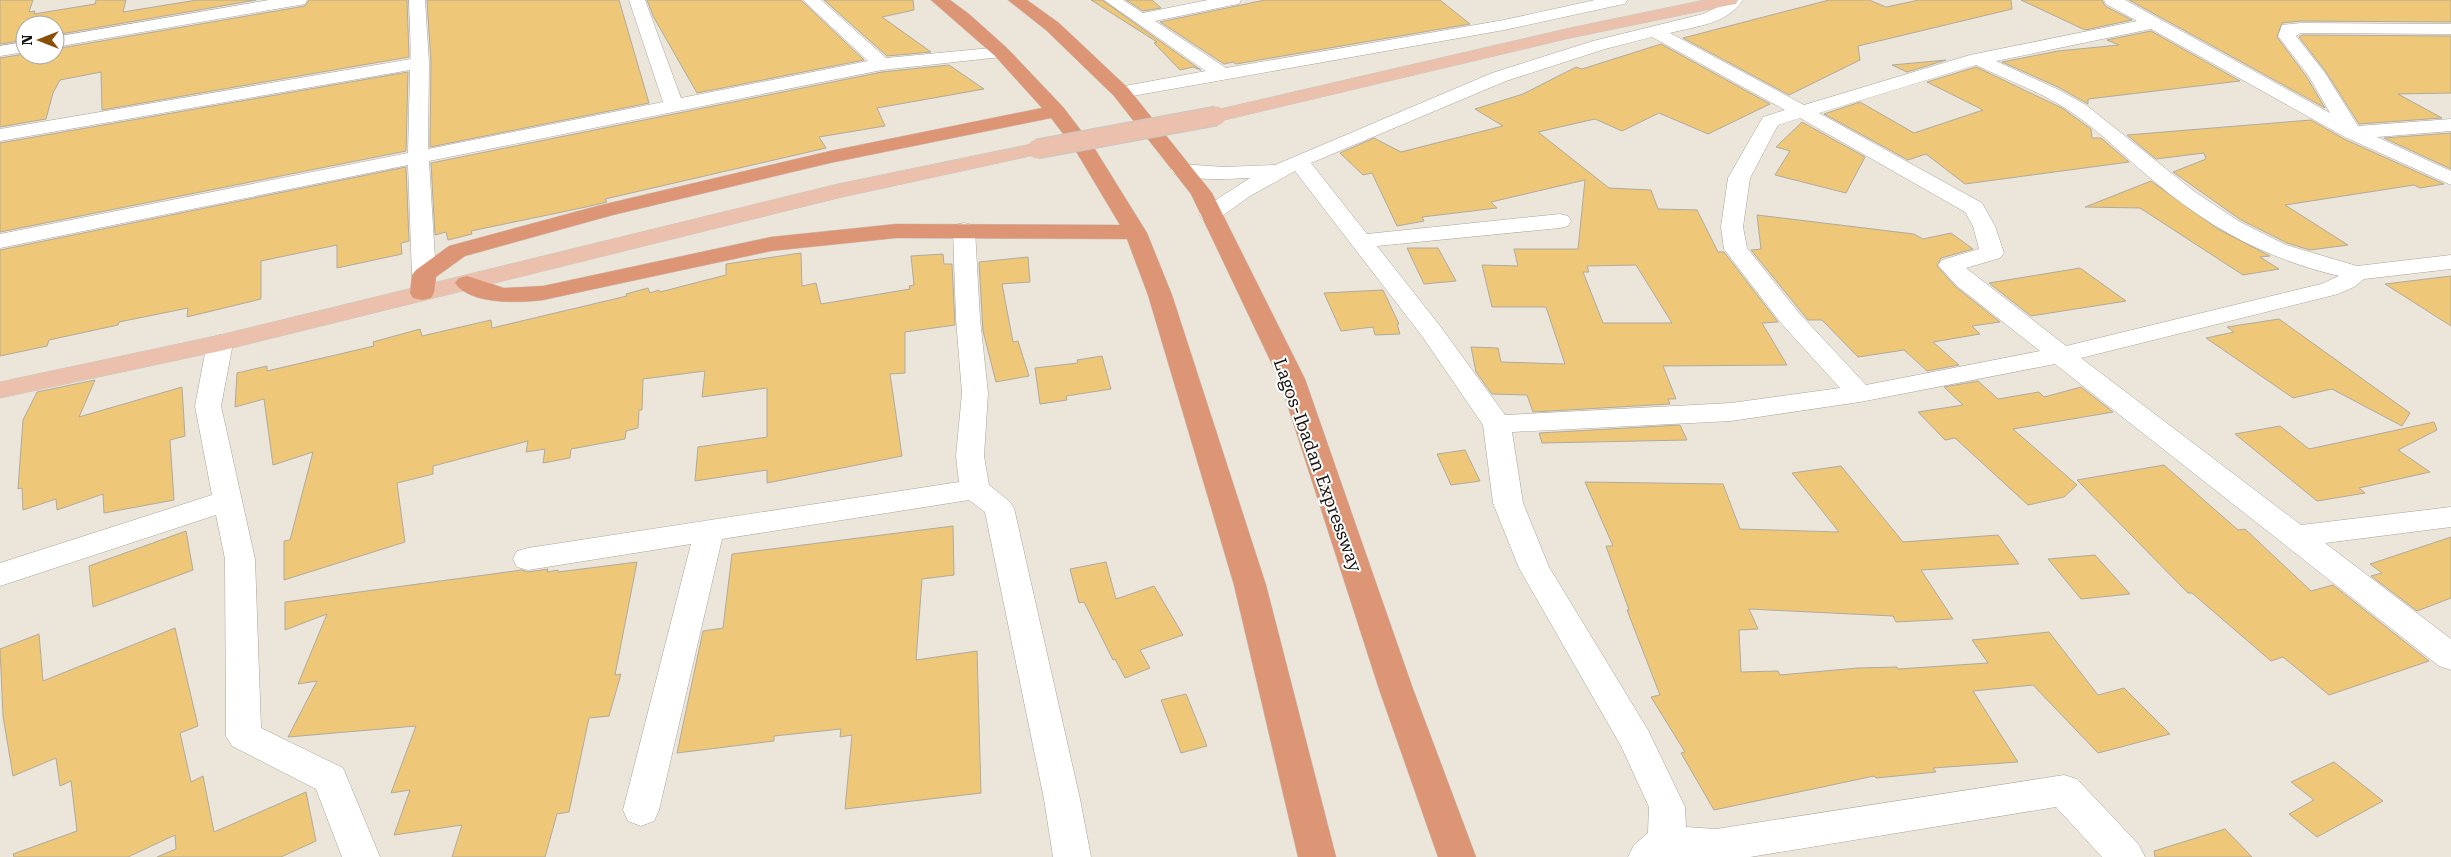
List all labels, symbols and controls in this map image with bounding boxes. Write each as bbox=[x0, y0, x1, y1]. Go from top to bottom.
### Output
north arrow bbox=[15, 15, 65, 65]
text: N bbox=[19, 34, 35, 45]
street label: Lagos-Ibadan Expressway bbox=[1270, 355, 1367, 575]

